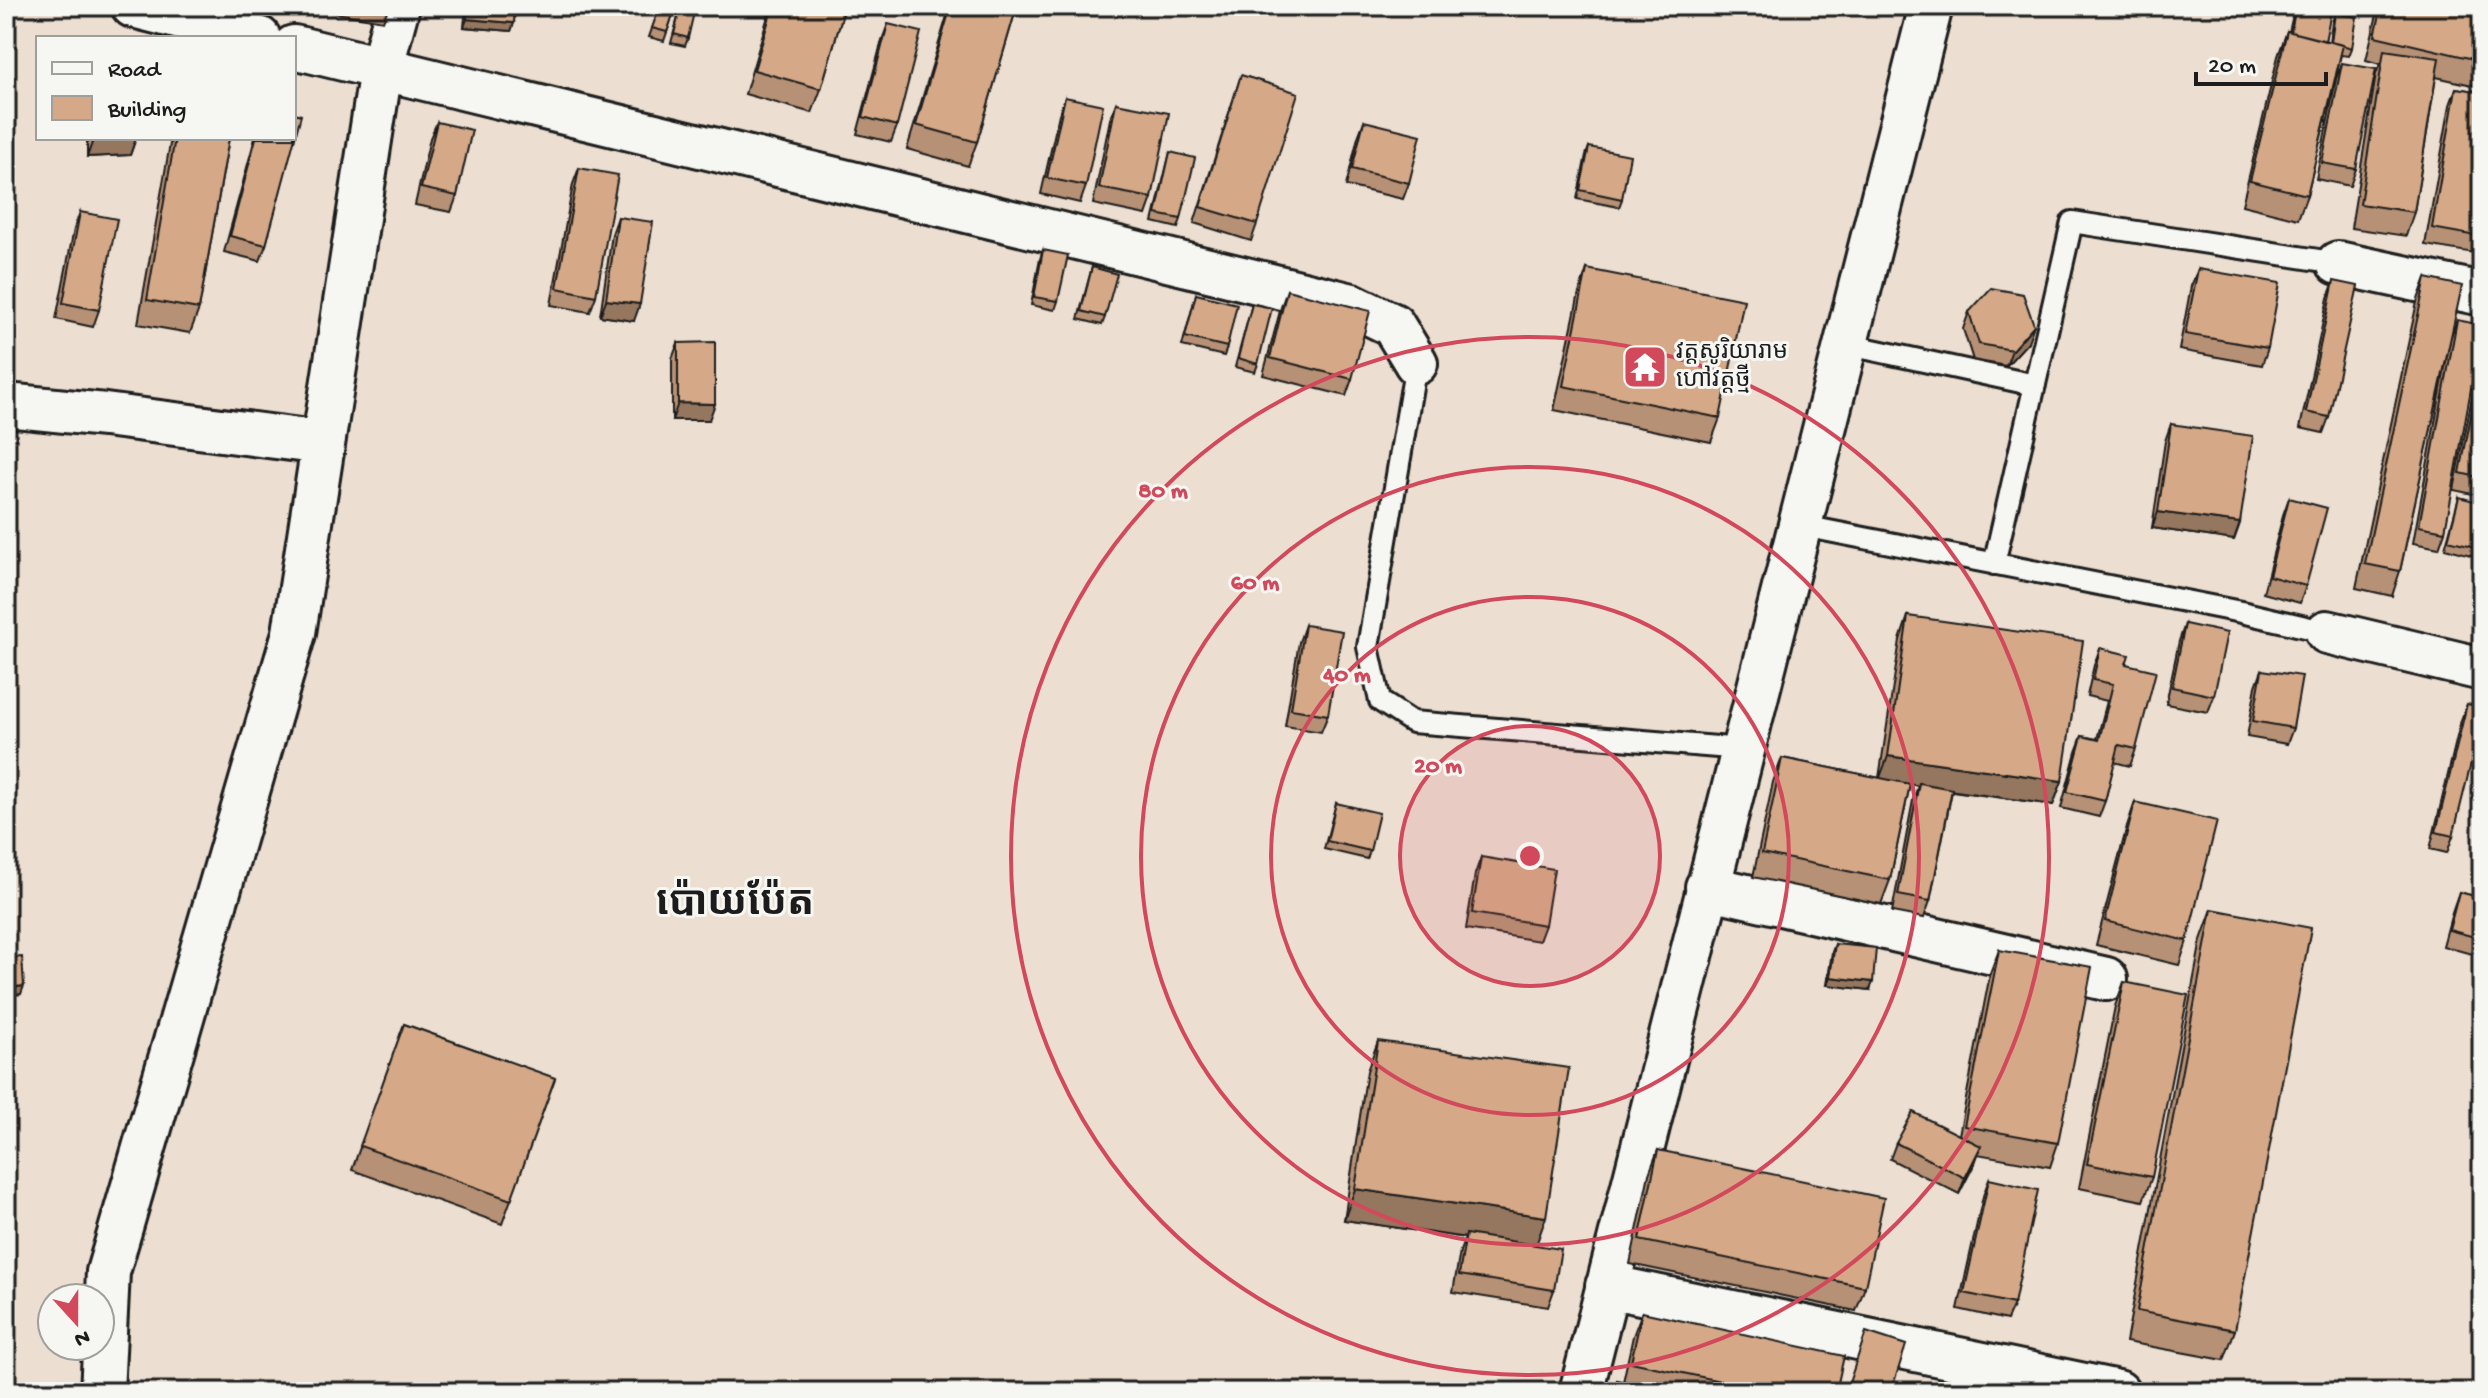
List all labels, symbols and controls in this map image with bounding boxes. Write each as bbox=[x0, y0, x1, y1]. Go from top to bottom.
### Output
legend bbox=[36, 36, 296, 140]
scale bar bbox=[2196, 36, 2326, 86]
text: 20 m bbox=[2208, 53, 2256, 82]
text: Road bbox=[108, 57, 162, 86]
text: Building bbox=[107, 97, 186, 126]
place label: វត្តសូរិយារាម ហៅវត្តថ្មី bbox=[1676, 336, 1788, 396]
temple icon: វត្តសូរិយារាម ហៅវត្តថ្មី bbox=[1621, 343, 1669, 391]
text: 80 m bbox=[1138, 478, 1188, 507]
text: 60 m bbox=[1231, 570, 1279, 599]
text: 40 m bbox=[1322, 662, 1371, 691]
text: 20 m bbox=[1414, 753, 1462, 782]
centre of rings bbox=[1516, 842, 1544, 870]
district label: ប៉ោយប៉ែត bbox=[656, 879, 814, 930]
north arrow bbox=[36, 1282, 116, 1362]
text: N bbox=[70, 1322, 93, 1352]

